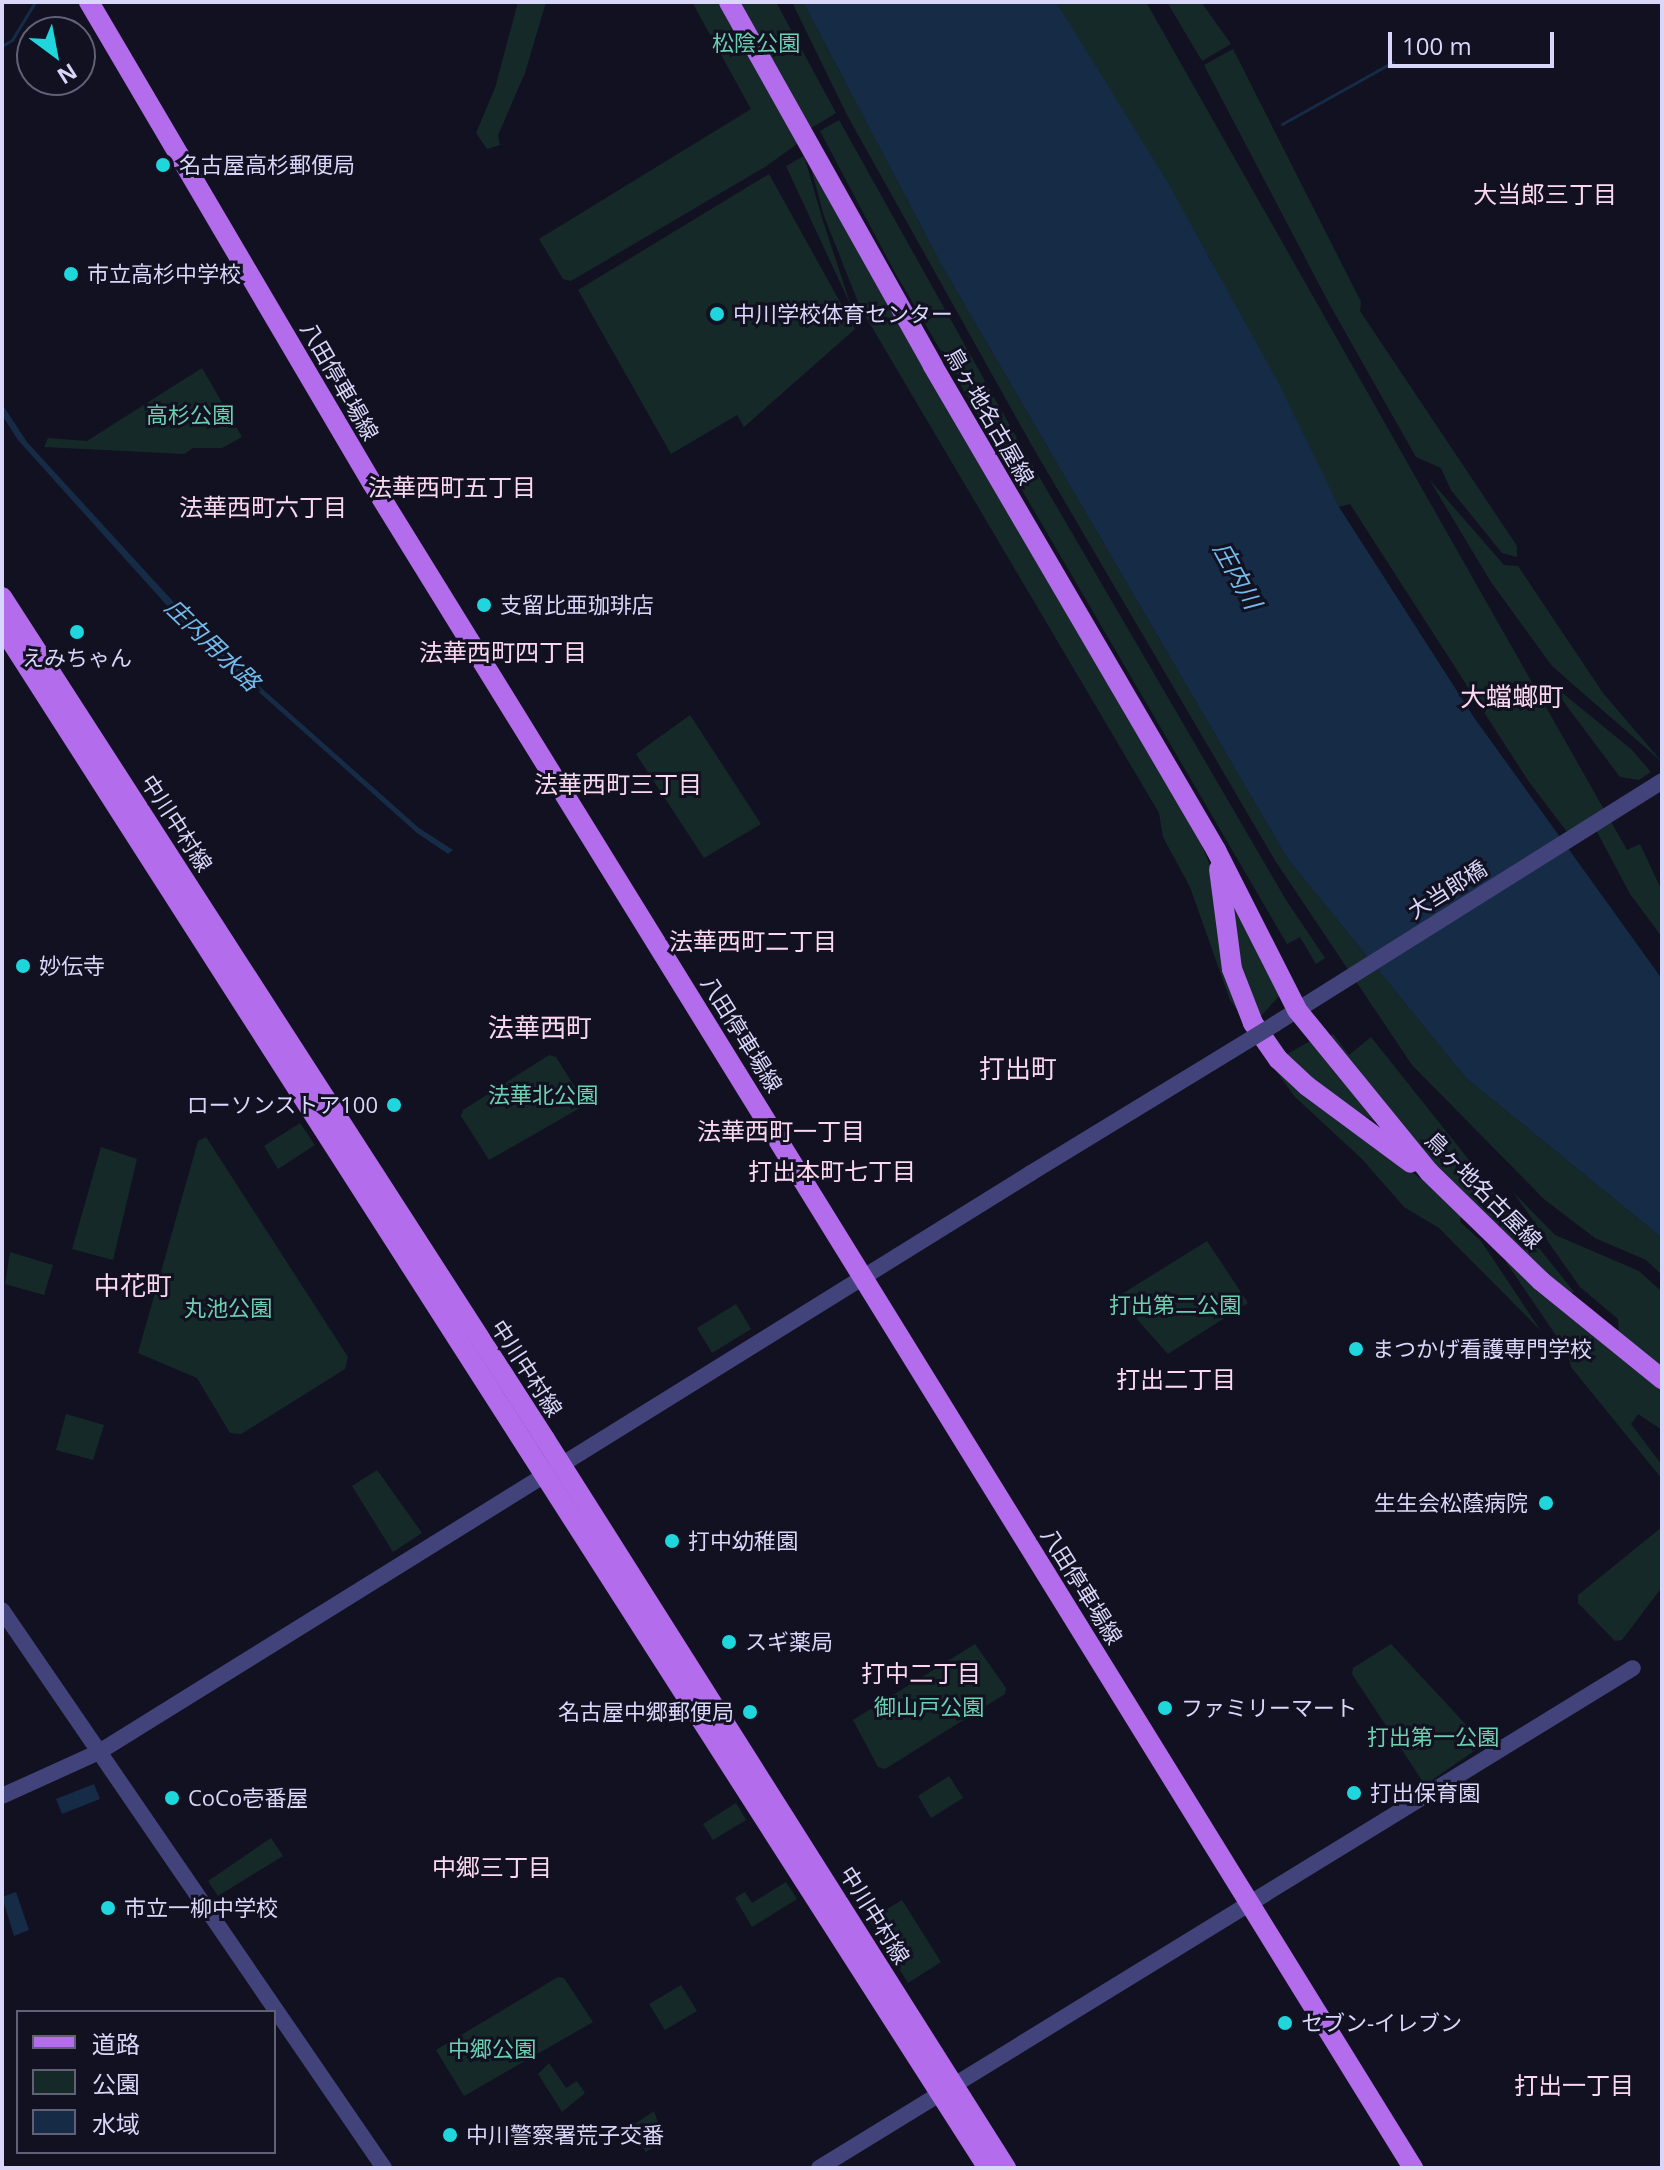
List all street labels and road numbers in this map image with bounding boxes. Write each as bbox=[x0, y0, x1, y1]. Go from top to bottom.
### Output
street label: 八田停車場線 bbox=[296, 317, 384, 445]
street label: 鳥ヶ地名古屋線 bbox=[940, 343, 1040, 489]
street label: 中川中村線 bbox=[136, 770, 218, 876]
street label: 大当郎橋 bbox=[1403, 854, 1491, 924]
street label: 八田停車場線 bbox=[696, 971, 788, 1097]
street label: 鳥ヶ地名古屋線 bbox=[1420, 1126, 1548, 1254]
street label: 中川中村線 bbox=[486, 1315, 568, 1421]
street label: 八田停車場線 bbox=[1036, 1523, 1128, 1649]
street label: 中川中村線 bbox=[835, 1861, 915, 1969]

